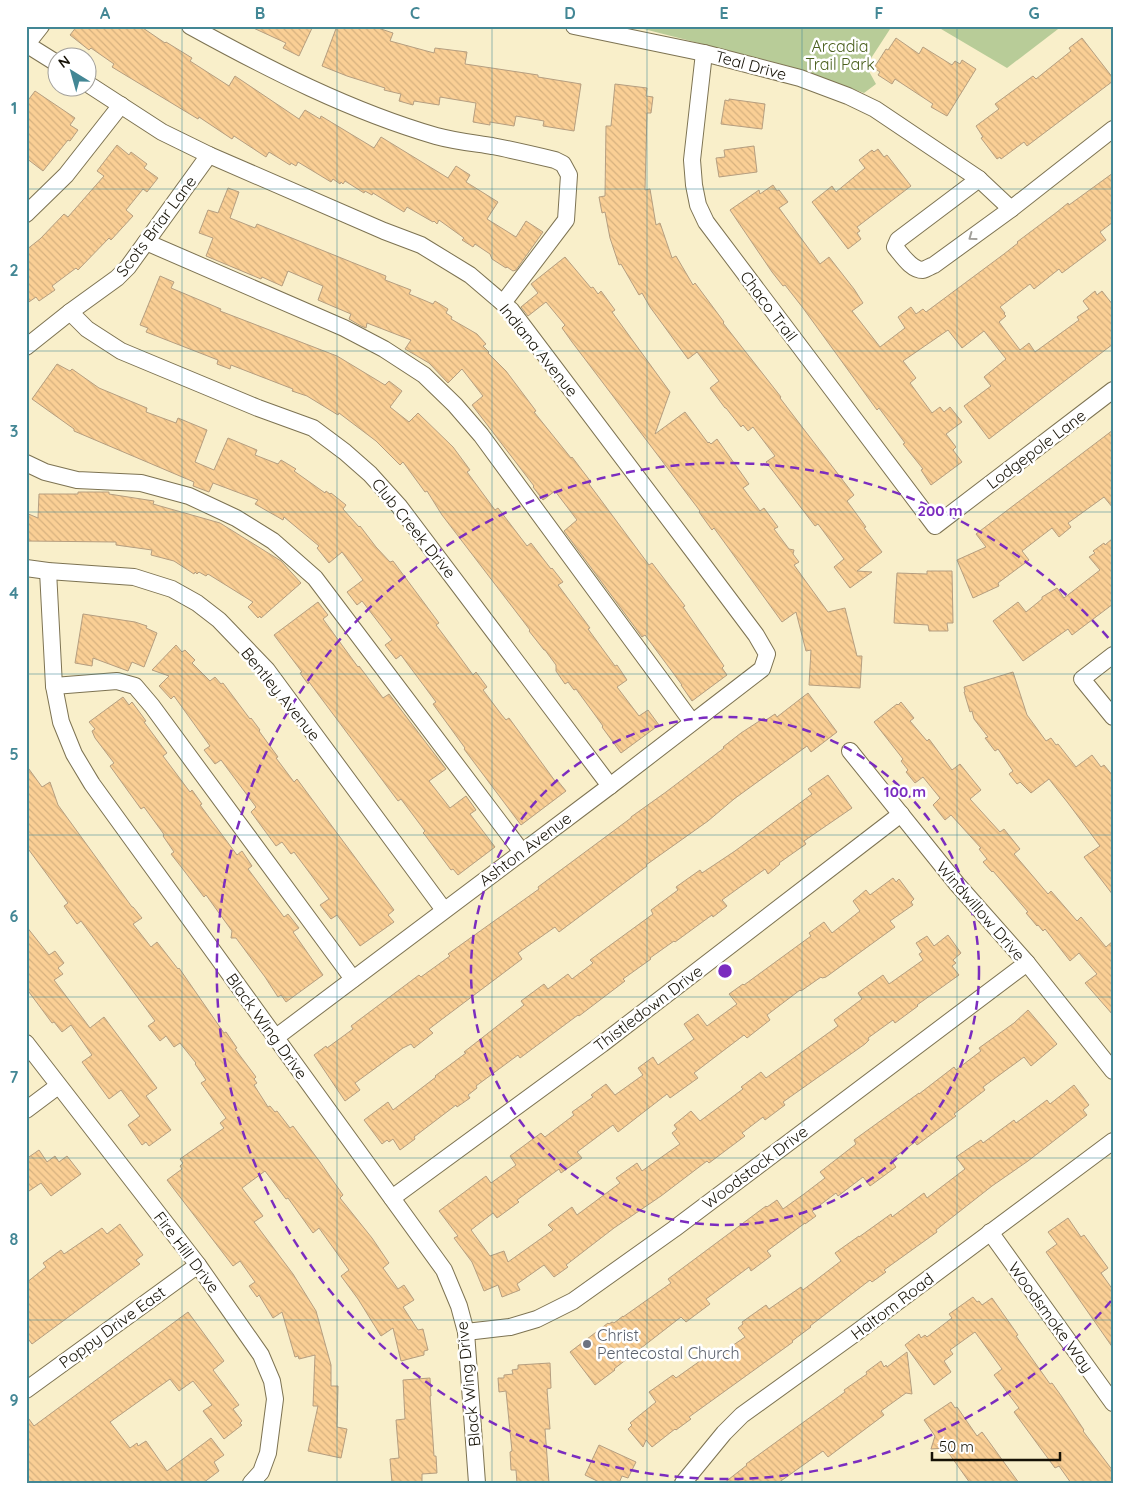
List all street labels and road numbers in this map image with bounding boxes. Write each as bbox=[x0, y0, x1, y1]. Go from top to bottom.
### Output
street label: Teal Drive bbox=[713, 46, 789, 84]
street label: Scots Briar Lane bbox=[112, 172, 200, 280]
street label: Chaco Trail bbox=[736, 267, 802, 345]
street label: Indiana Avenue bbox=[495, 299, 583, 401]
street label: Lodgepole Lane bbox=[982, 405, 1090, 493]
street label: Club Creek Drive bbox=[368, 474, 460, 582]
street label: Bentley Avenue bbox=[237, 643, 325, 745]
street label: Ashton Avenue bbox=[475, 808, 575, 890]
street label: Windwillow Drive bbox=[932, 857, 1030, 965]
street label: Thistledown Drive bbox=[590, 961, 706, 1055]
street label: Black Wing Drive bbox=[222, 969, 312, 1083]
street label: Woodstock Drive bbox=[698, 1121, 812, 1213]
street label: Fire Hill Drive bbox=[150, 1207, 224, 1297]
street label: Woodsmoke Way bbox=[1004, 1258, 1098, 1376]
street label: Haltom Road bbox=[847, 1268, 937, 1344]
street label: Poppy Drive East bbox=[55, 1282, 169, 1372]
street label: Black Wing Drive bbox=[451, 1320, 485, 1448]

